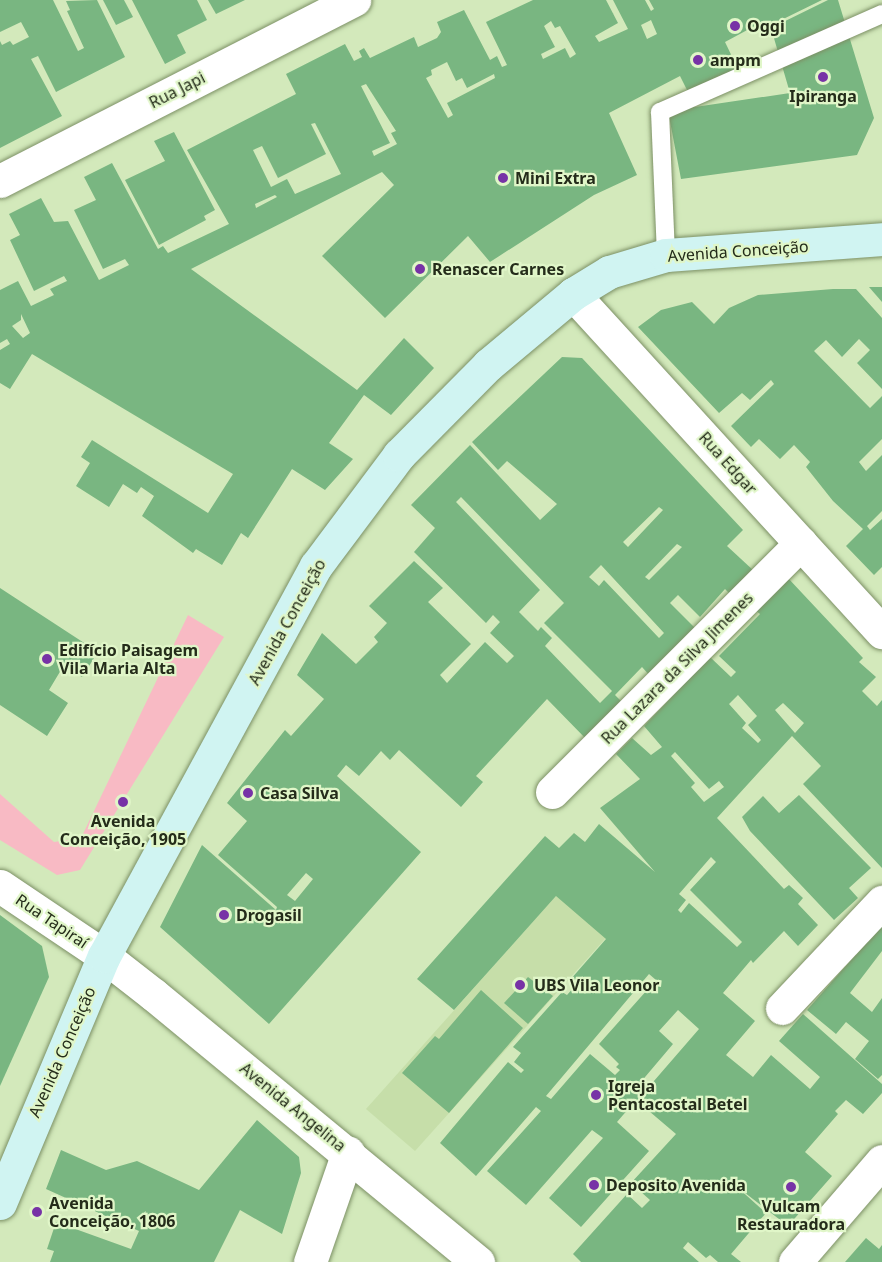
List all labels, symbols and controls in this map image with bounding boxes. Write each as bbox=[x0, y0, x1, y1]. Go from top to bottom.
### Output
place label: Oggi bbox=[747, 16, 785, 36]
marker: Oggi bbox=[728, 19, 742, 33]
place label: ampm bbox=[710, 50, 761, 70]
marker: ampm bbox=[691, 53, 705, 67]
street label: Rua Japi bbox=[146, 68, 208, 112]
marker: Ipiranga bbox=[816, 70, 830, 84]
place label: Ipiranga bbox=[789, 86, 857, 106]
place label: Mini Extra bbox=[515, 168, 596, 188]
marker: Mini Extra bbox=[496, 171, 510, 185]
street label: Avenida Conceição bbox=[667, 236, 809, 266]
place label: Renascer Carnes bbox=[432, 259, 564, 279]
marker: Renascer Carnes bbox=[413, 262, 427, 276]
street label: Rua Edgar bbox=[695, 428, 761, 498]
street label: Avenida Conceição bbox=[244, 556, 330, 688]
street label: Rua Lazara da Silva Jimenes bbox=[597, 588, 757, 748]
place label: Edifício Paisagem Vila Maria Alta bbox=[59, 640, 198, 678]
marker: Edifício Paisagem Vila Maria Alta bbox=[40, 652, 54, 666]
place label: Casa Silva bbox=[260, 783, 339, 803]
marker: Casa Silva bbox=[241, 786, 255, 800]
marker: Avenida Conceição, 1905 bbox=[116, 795, 130, 809]
place label: Avenida Conceição, 1905 bbox=[60, 811, 186, 849]
street label: Rua Tapiraí bbox=[12, 890, 92, 952]
place label: Drogasil bbox=[236, 905, 302, 925]
marker: Drogasil bbox=[217, 908, 231, 922]
place label: UBS Vila Leonor bbox=[534, 975, 659, 995]
marker: UBS Vila Leonor bbox=[511, 976, 529, 994]
street label: Avenida Conceição bbox=[25, 984, 99, 1120]
street label: Avenida Angelina bbox=[236, 1058, 350, 1156]
place label: Igreja Pentacostal Betel bbox=[608, 1076, 748, 1114]
marker: Igreja Pentacostal Betel bbox=[589, 1088, 603, 1102]
place label: Deposito Avenida bbox=[606, 1175, 746, 1195]
marker: Deposito Avenida bbox=[587, 1178, 601, 1192]
marker: Vulcam Restauradora bbox=[784, 1180, 798, 1194]
place label: Avenida Conceição, 1806 bbox=[49, 1193, 175, 1231]
place label: Vulcam Restauradora bbox=[737, 1196, 845, 1234]
marker: Avenida Conceição, 1806 bbox=[30, 1205, 44, 1219]

